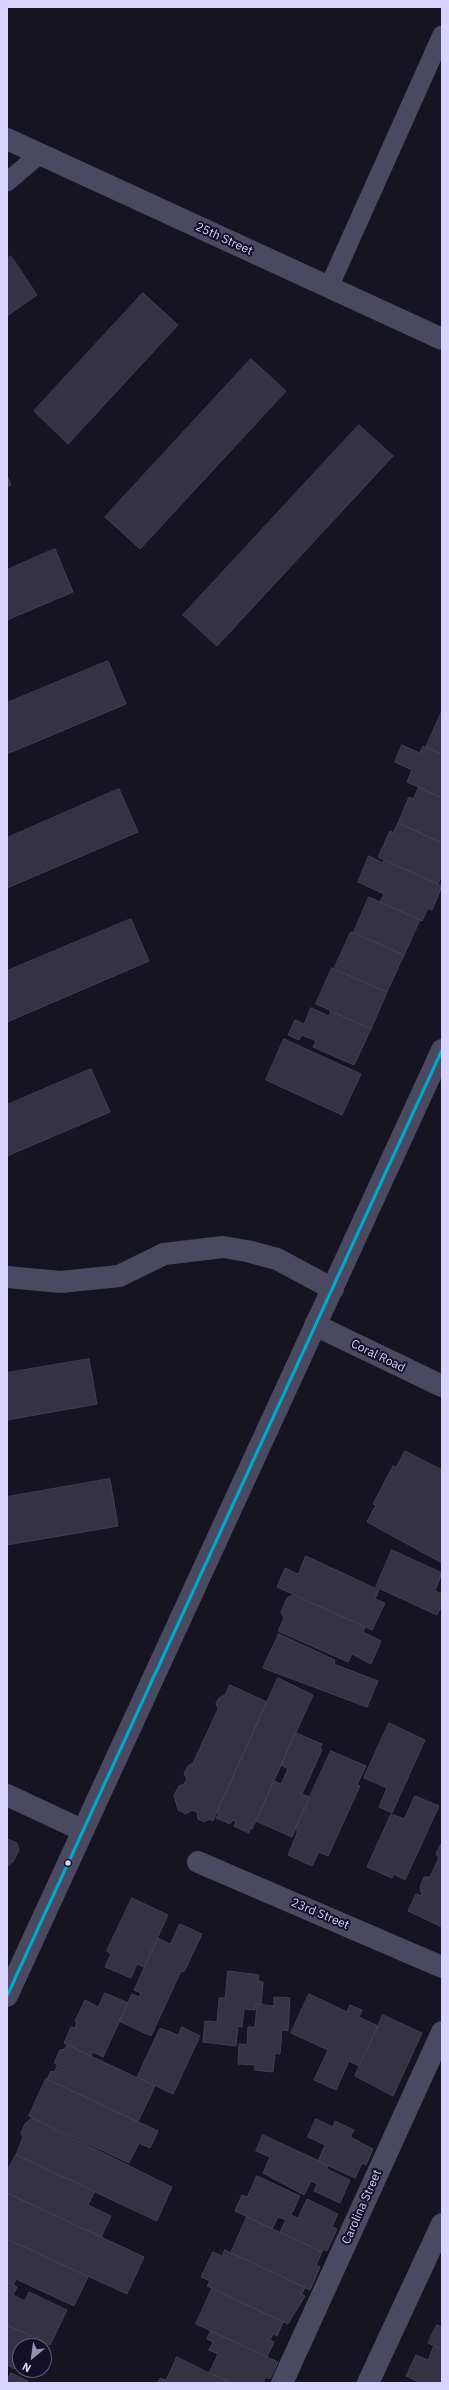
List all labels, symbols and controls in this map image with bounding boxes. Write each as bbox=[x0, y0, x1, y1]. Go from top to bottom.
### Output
street label: 25th Street bbox=[193, 220, 255, 258]
street label: Coral Road bbox=[349, 1337, 407, 1375]
unlabelled marker bbox=[63, 1858, 73, 1868]
street label: 23rd Street bbox=[289, 1895, 351, 1933]
street label: Carolina Street bbox=[339, 2167, 385, 2247]
north arrow bbox=[12, 2338, 52, 2378]
text: N bbox=[20, 2360, 34, 2376]

